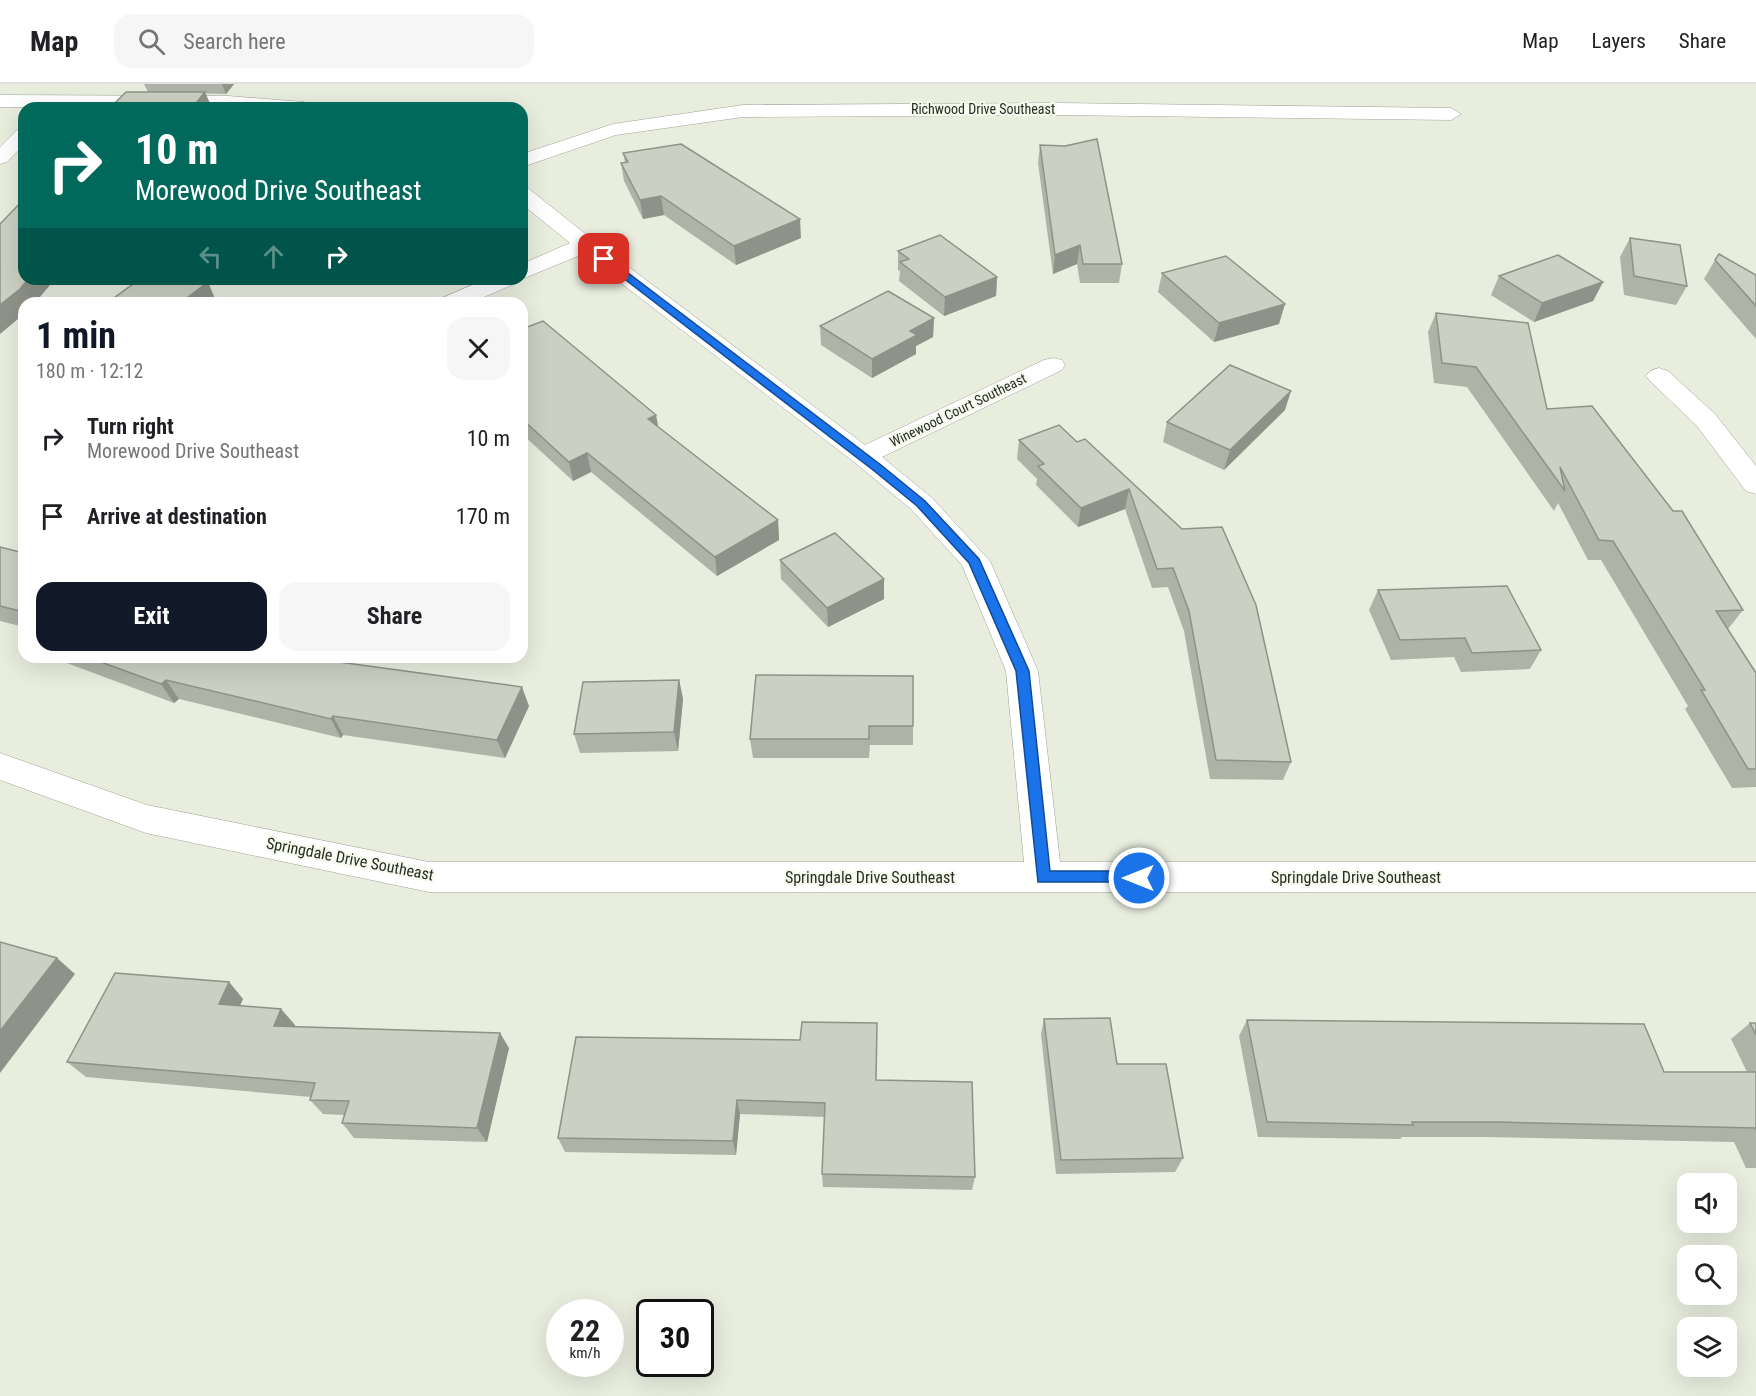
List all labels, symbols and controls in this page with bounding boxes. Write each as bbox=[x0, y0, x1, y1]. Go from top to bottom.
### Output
search box bbox=[114, 14, 534, 68]
text: Map bbox=[30, 25, 78, 58]
icon: search bbox=[135, 25, 168, 58]
text: Search here bbox=[183, 29, 286, 54]
text: Map bbox=[1522, 29, 1559, 53]
text: Layers bbox=[1592, 29, 1646, 53]
text: Share bbox=[1679, 29, 1726, 53]
street label: Richwood Drive Southeast bbox=[911, 101, 1055, 117]
text: 10 m bbox=[135, 125, 218, 174]
icon: right bbox=[36, 126, 114, 204]
text: Morewood Drive Southeast bbox=[135, 175, 421, 207]
pin bbox=[578, 233, 629, 284]
icon: left bbox=[194, 240, 227, 273]
icon: ahead bbox=[257, 240, 290, 273]
icon: right bbox=[320, 240, 353, 273]
icon: arrive bbox=[587, 242, 620, 275]
text: 1 min bbox=[36, 315, 116, 357]
button: close bbox=[447, 317, 510, 380]
text: 180 m · 12:12 bbox=[36, 359, 143, 383]
street label: Winewood Court Southeast bbox=[887, 370, 1029, 450]
text: Turn right bbox=[87, 414, 174, 439]
icon: right bbox=[36, 422, 69, 455]
text: 10 m bbox=[467, 426, 510, 451]
text: Morewood Drive Southeast bbox=[87, 439, 299, 463]
icon: arrive bbox=[36, 500, 69, 533]
text: Arrive at destination bbox=[87, 504, 267, 529]
text: 170 m bbox=[456, 504, 510, 529]
button: Exit bbox=[36, 582, 267, 651]
button: Share bbox=[279, 582, 510, 651]
street label: Springdale Drive Southeast bbox=[265, 833, 436, 885]
position arrow bbox=[1107, 846, 1171, 910]
street label: Springdale Drive Southeast bbox=[785, 868, 955, 887]
street label: Springdale Drive Southeast bbox=[1271, 868, 1441, 887]
map controls bbox=[1677, 1173, 1737, 1377]
button: sound bbox=[1677, 1173, 1737, 1233]
button: search bbox=[1677, 1245, 1737, 1305]
speed limit sign: 30 bbox=[636, 1299, 714, 1377]
text: 22 bbox=[570, 1313, 600, 1348]
button: layers bbox=[1677, 1317, 1737, 1377]
text: km/h bbox=[570, 1344, 600, 1362]

